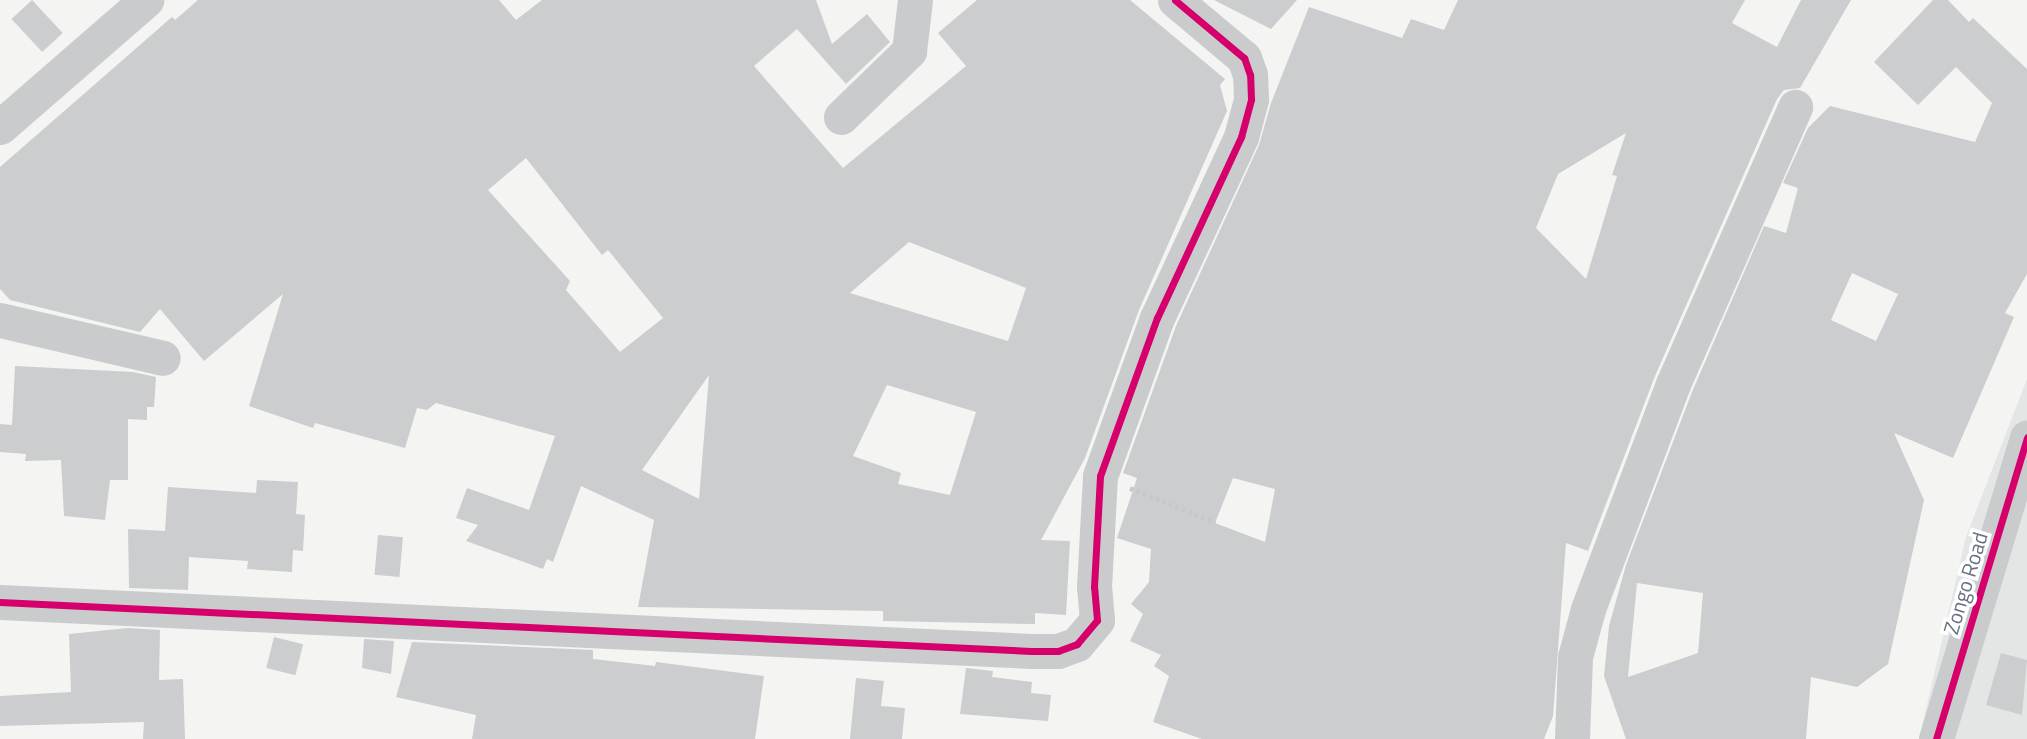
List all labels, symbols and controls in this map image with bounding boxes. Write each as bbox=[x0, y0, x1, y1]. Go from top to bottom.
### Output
street label: Zongo Road bbox=[1938, 529, 1992, 637]

